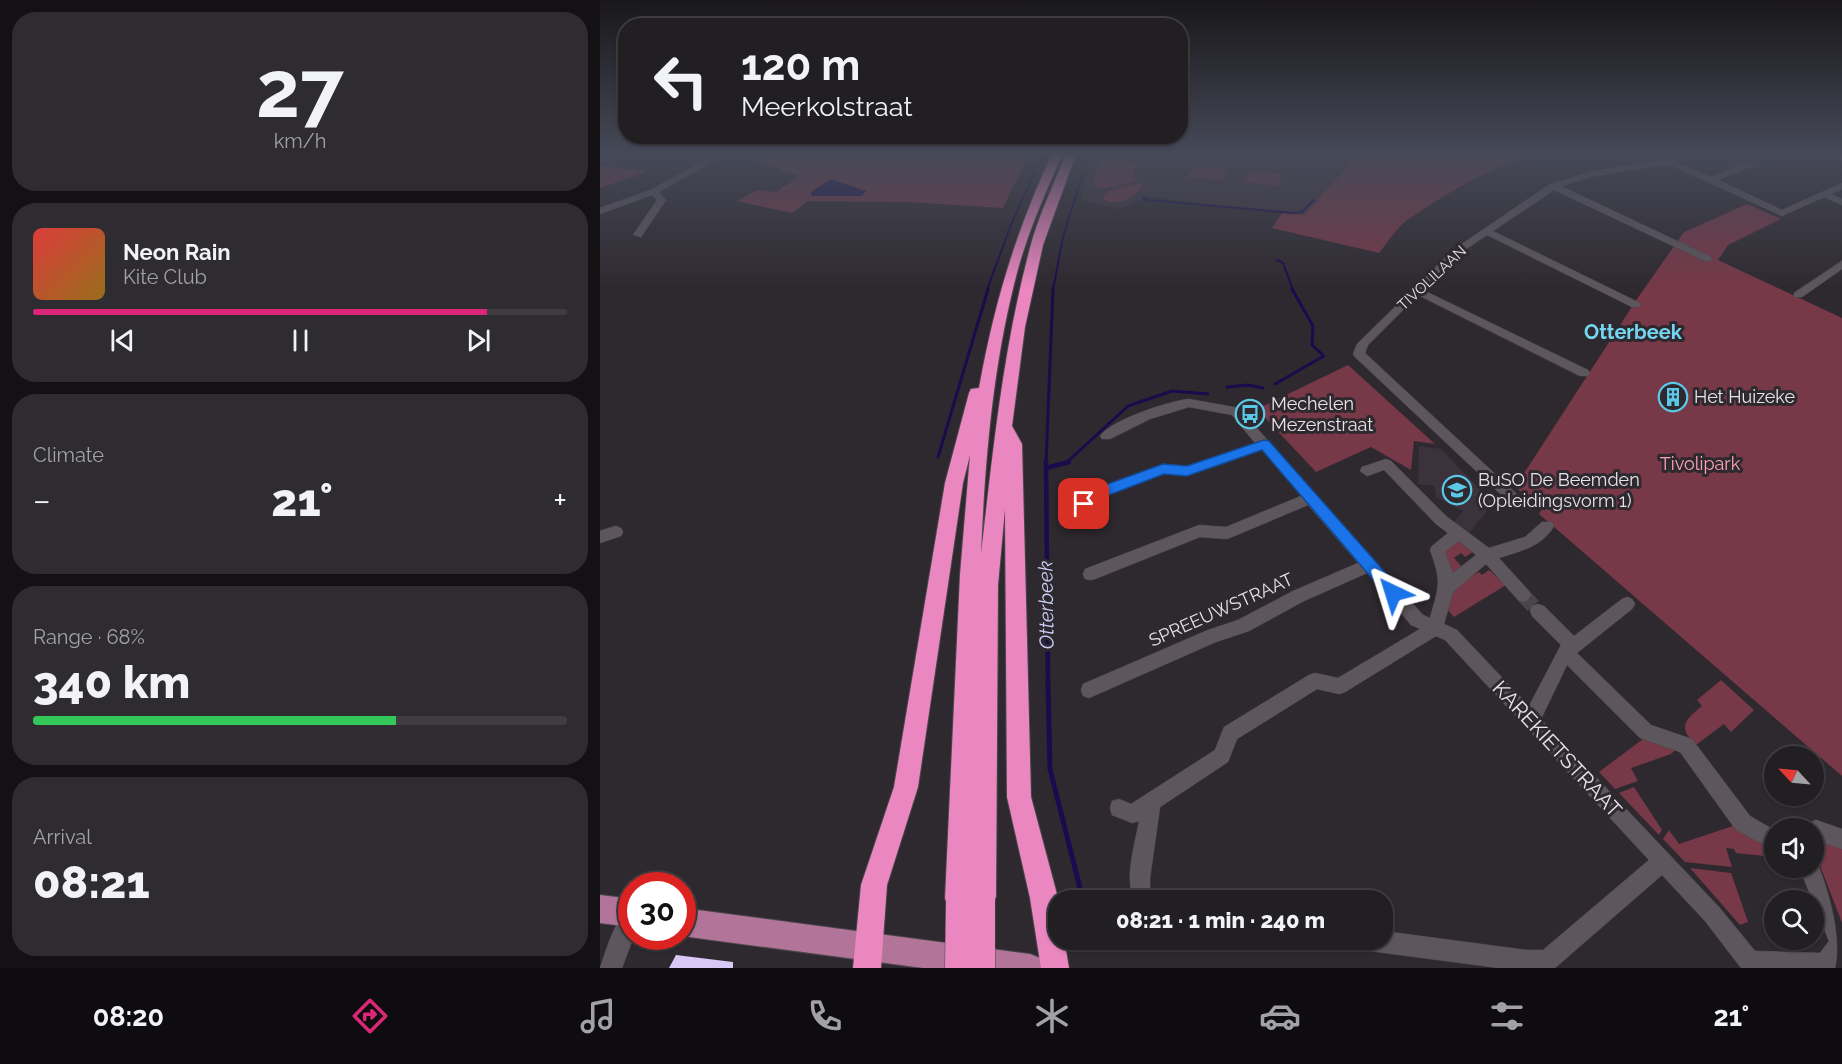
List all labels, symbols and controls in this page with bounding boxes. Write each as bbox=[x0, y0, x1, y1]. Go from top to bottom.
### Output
text: 120 m bbox=[741, 41, 860, 90]
icon: left bbox=[642, 42, 720, 120]
text: 27 bbox=[256, 44, 344, 135]
text: Meerkolstraat bbox=[741, 91, 913, 122]
text: km/h bbox=[274, 129, 326, 153]
text: Neon Rain bbox=[123, 239, 231, 265]
street label: TIVOLILAAN bbox=[1394, 242, 1470, 314]
text: Kite Club bbox=[123, 265, 207, 289]
district label: Otterbeek bbox=[1584, 320, 1683, 344]
icon: previous bbox=[106, 324, 139, 357]
icon: pause bbox=[284, 324, 317, 357]
icon: next bbox=[462, 324, 495, 357]
building icon: Het Huizeke bbox=[1657, 381, 1689, 413]
place label: Het Huizeke bbox=[1694, 386, 1795, 407]
place label: Mechelen Mezenstraat bbox=[1271, 393, 1373, 435]
bus stop icon: Mechelen Mezenstraat bbox=[1234, 398, 1266, 430]
text: Climate bbox=[33, 443, 104, 467]
park label: Tivolipark bbox=[1660, 453, 1741, 474]
place label: BuSO De Beemden (Opleidingsvorm 1) bbox=[1478, 469, 1640, 511]
text: 21° bbox=[271, 474, 333, 527]
school or university icon: BuSO De Beemden (Opleidingsvorm 1) bbox=[1441, 474, 1473, 506]
pin bbox=[1058, 478, 1109, 529]
text: − bbox=[33, 481, 51, 520]
text: + bbox=[553, 481, 567, 520]
icon: arrive bbox=[1067, 487, 1100, 520]
water label: Otterbeek bbox=[1033, 560, 1059, 649]
position arrow bbox=[1361, 561, 1425, 625]
street label: SPREEUWSTRAAT bbox=[1145, 568, 1296, 651]
text: Range · 68% bbox=[33, 625, 145, 649]
text: 340 km bbox=[33, 656, 190, 709]
street label: KAREKIETSTRAAT bbox=[1488, 675, 1627, 822]
north arrow bbox=[1764, 746, 1824, 806]
map controls bbox=[1764, 746, 1824, 950]
button: sound bbox=[1764, 818, 1824, 878]
text: Arrival bbox=[33, 825, 92, 849]
text: 08:21 bbox=[33, 856, 150, 909]
speed limit sign: 30 bbox=[618, 872, 696, 950]
button: search bbox=[1764, 890, 1824, 950]
text: 08:21 · 1 min · 240 m bbox=[1116, 907, 1325, 933]
icon: directions bbox=[349, 995, 391, 1037]
icon: music bbox=[577, 995, 619, 1037]
icon: phone bbox=[804, 995, 846, 1037]
icon: climate bbox=[1031, 995, 1073, 1037]
icon: car bbox=[1259, 995, 1301, 1037]
icon: filters bbox=[1486, 995, 1528, 1037]
text: 08:20 bbox=[93, 1001, 164, 1032]
text: 21° bbox=[1714, 1001, 1749, 1032]

